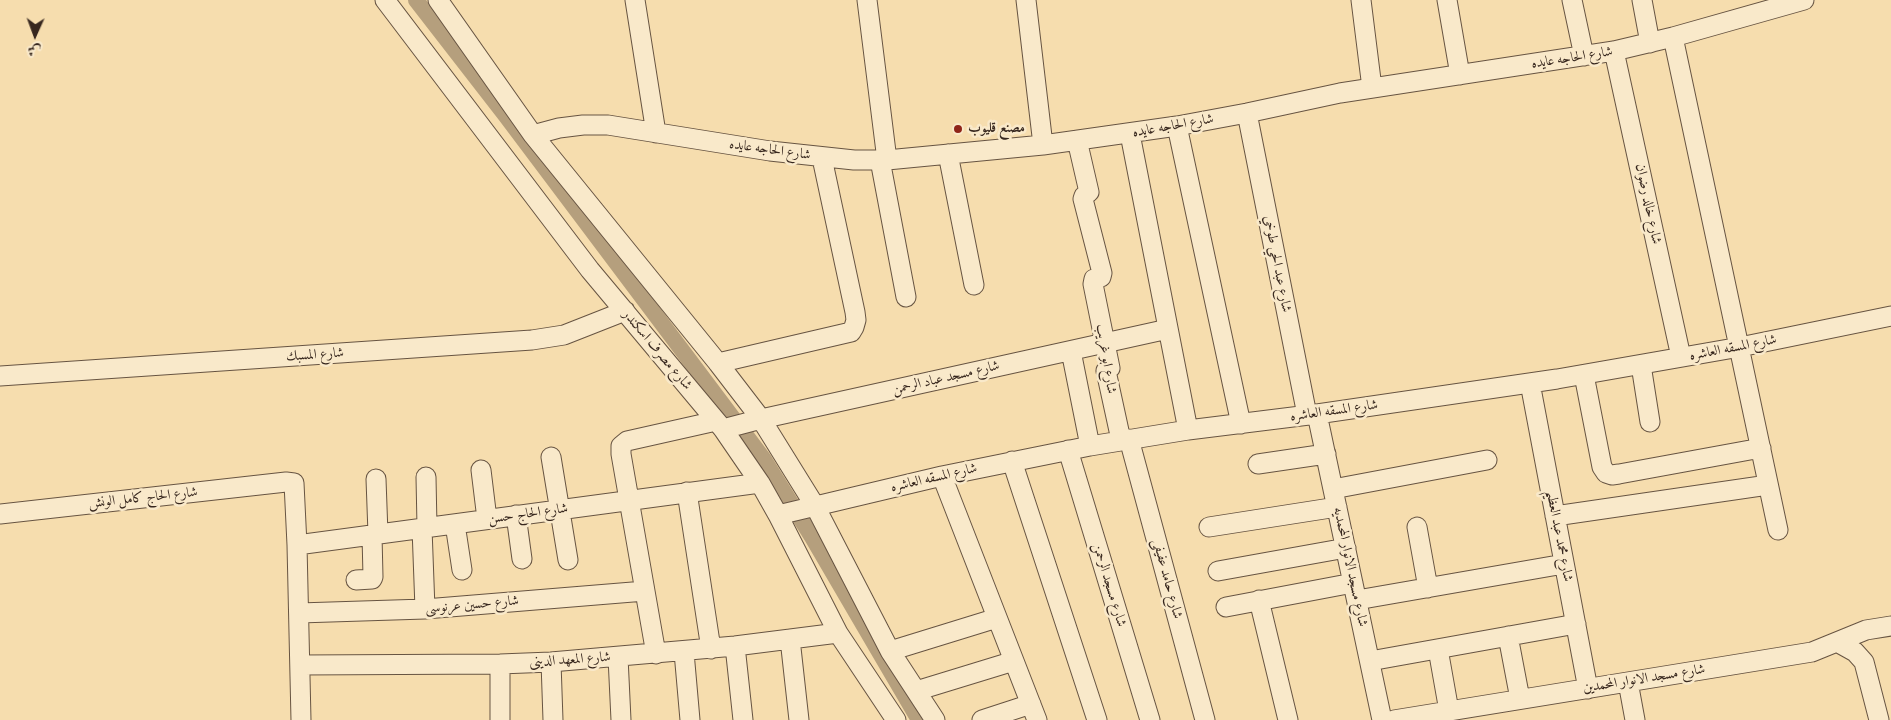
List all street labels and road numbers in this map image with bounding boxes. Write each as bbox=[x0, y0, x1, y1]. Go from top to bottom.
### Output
street label: شارع الحاجه عايده bbox=[1530, 43, 1614, 73]
street label: شارع الحاجه عايده bbox=[1131, 111, 1215, 141]
street label: شارع الحاجه عايده bbox=[728, 136, 812, 164]
street label: شارع خالد رضوان bbox=[1631, 162, 1665, 246]
street label: شارع عبد الحي طوخي bbox=[1259, 214, 1295, 314]
street label: شارع مصرف اسكندر bbox=[619, 307, 695, 393]
street label: شارع ابو غريب bbox=[1092, 323, 1120, 395]
street label: شارع المسقه العاشره bbox=[1688, 331, 1778, 365]
street label: شارع المسبك bbox=[285, 345, 345, 365]
street label: شارع مسجد عباد الرحمن bbox=[891, 358, 1001, 398]
street label: شارع المسقه العاشره bbox=[1289, 397, 1379, 425]
street label: شارع المسقه العاشره bbox=[889, 460, 979, 496]
street label: شارع الحاج كامل الونش bbox=[88, 484, 198, 512]
street label: شارع محمد عبد العظيم bbox=[1542, 489, 1576, 583]
street label: شارع الحاج حسن bbox=[487, 500, 569, 528]
street label: شارع مسجد الانوار المحمديه bbox=[1329, 506, 1371, 628]
street label: شارع حامد عفيفى bbox=[1148, 537, 1186, 621]
street label: شارع مسجد الرحمن bbox=[1088, 541, 1130, 629]
street label: شارع حسين عرنوسى bbox=[424, 593, 520, 617]
street label: شارع المعهد الدينى bbox=[529, 649, 611, 671]
street label: شارع مسجد الانوار المحمدين bbox=[1582, 661, 1706, 697]

